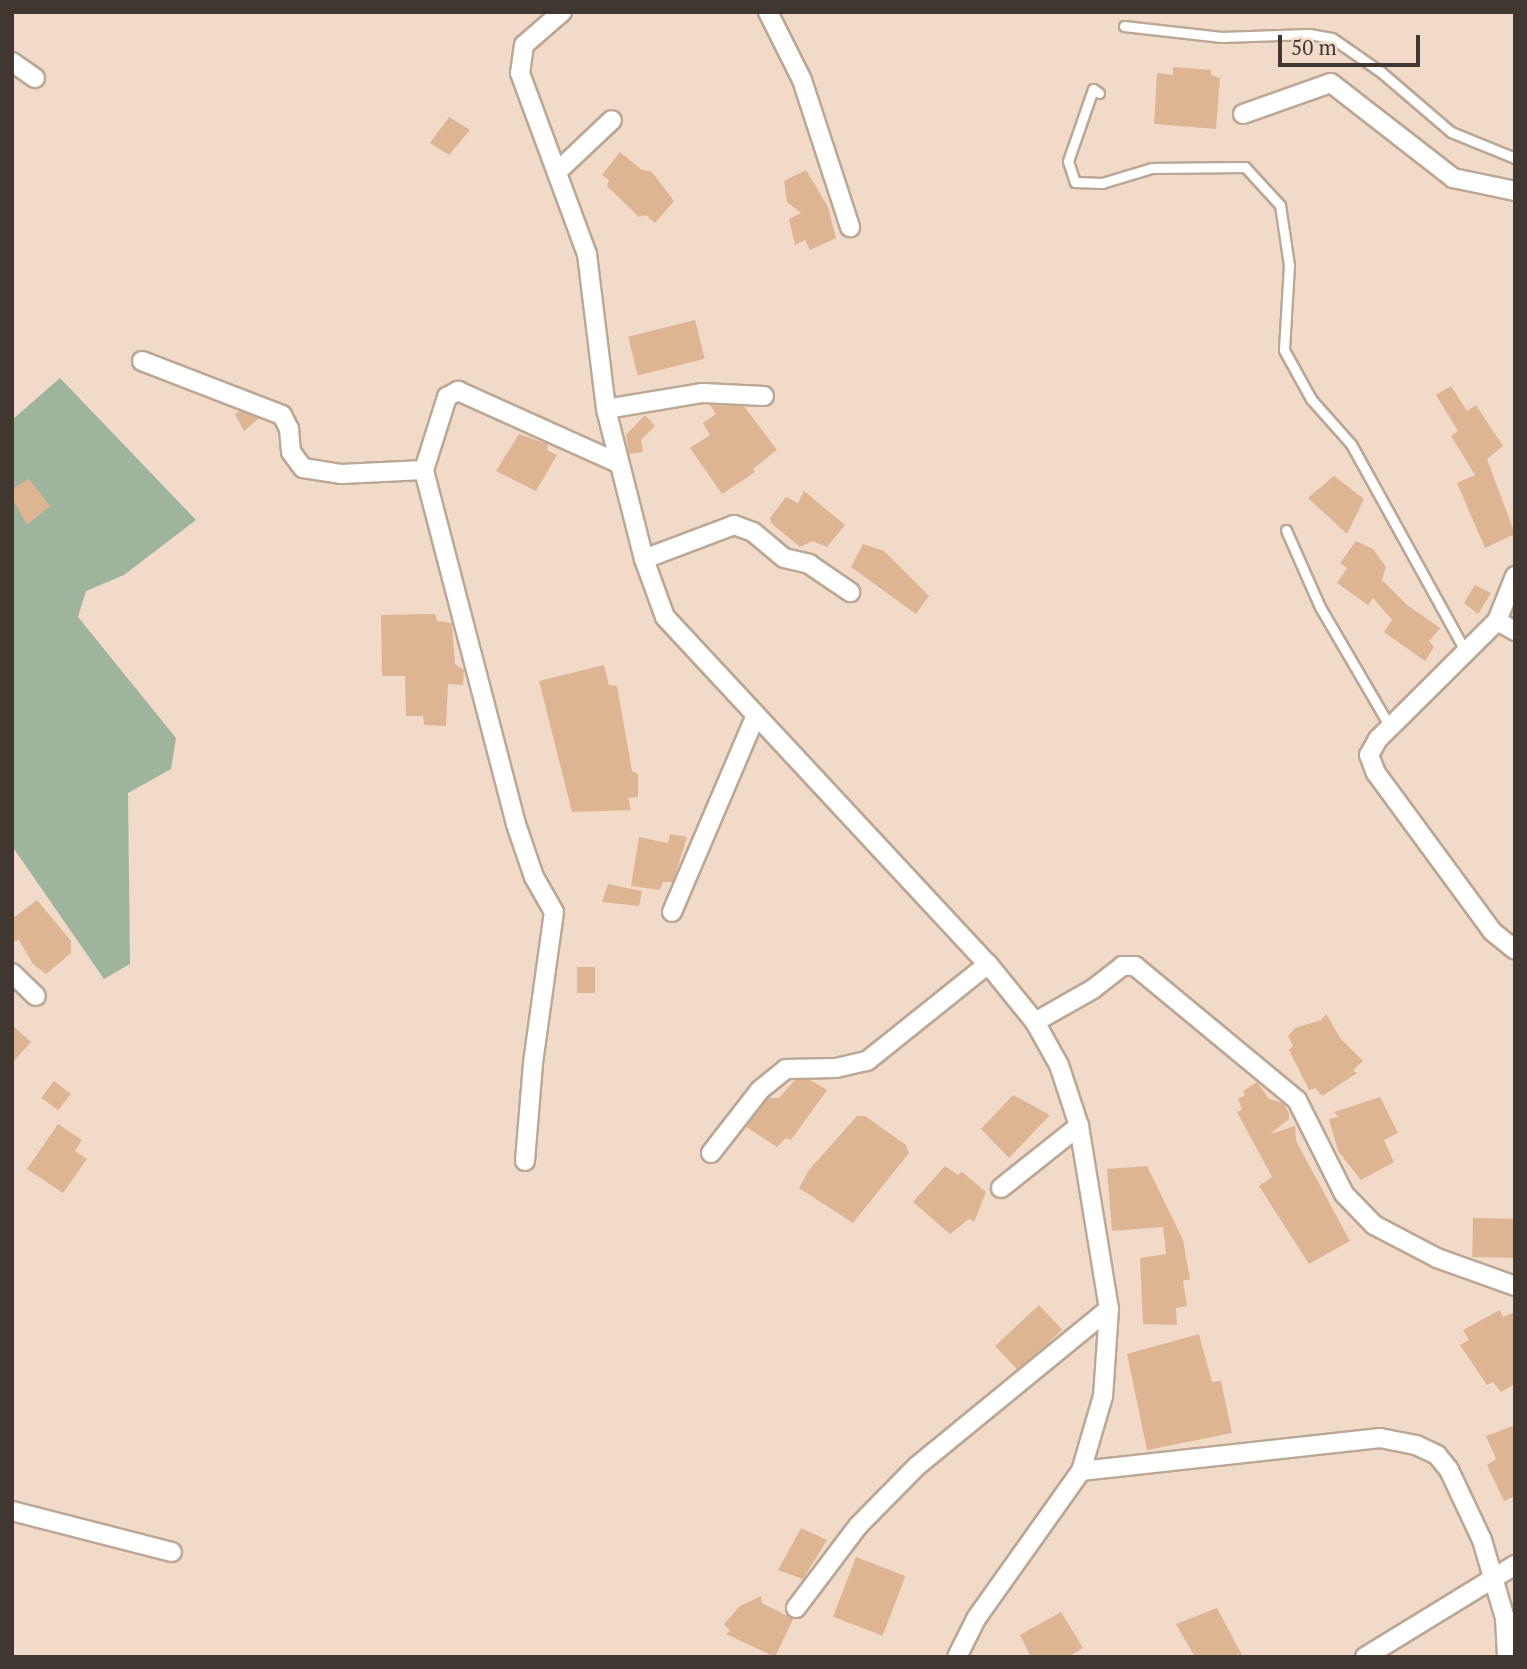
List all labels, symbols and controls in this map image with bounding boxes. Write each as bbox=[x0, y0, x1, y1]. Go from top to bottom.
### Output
scale bar bbox=[1282, 21, 1424, 65]
text: 50 m bbox=[1291, 33, 1337, 61]

